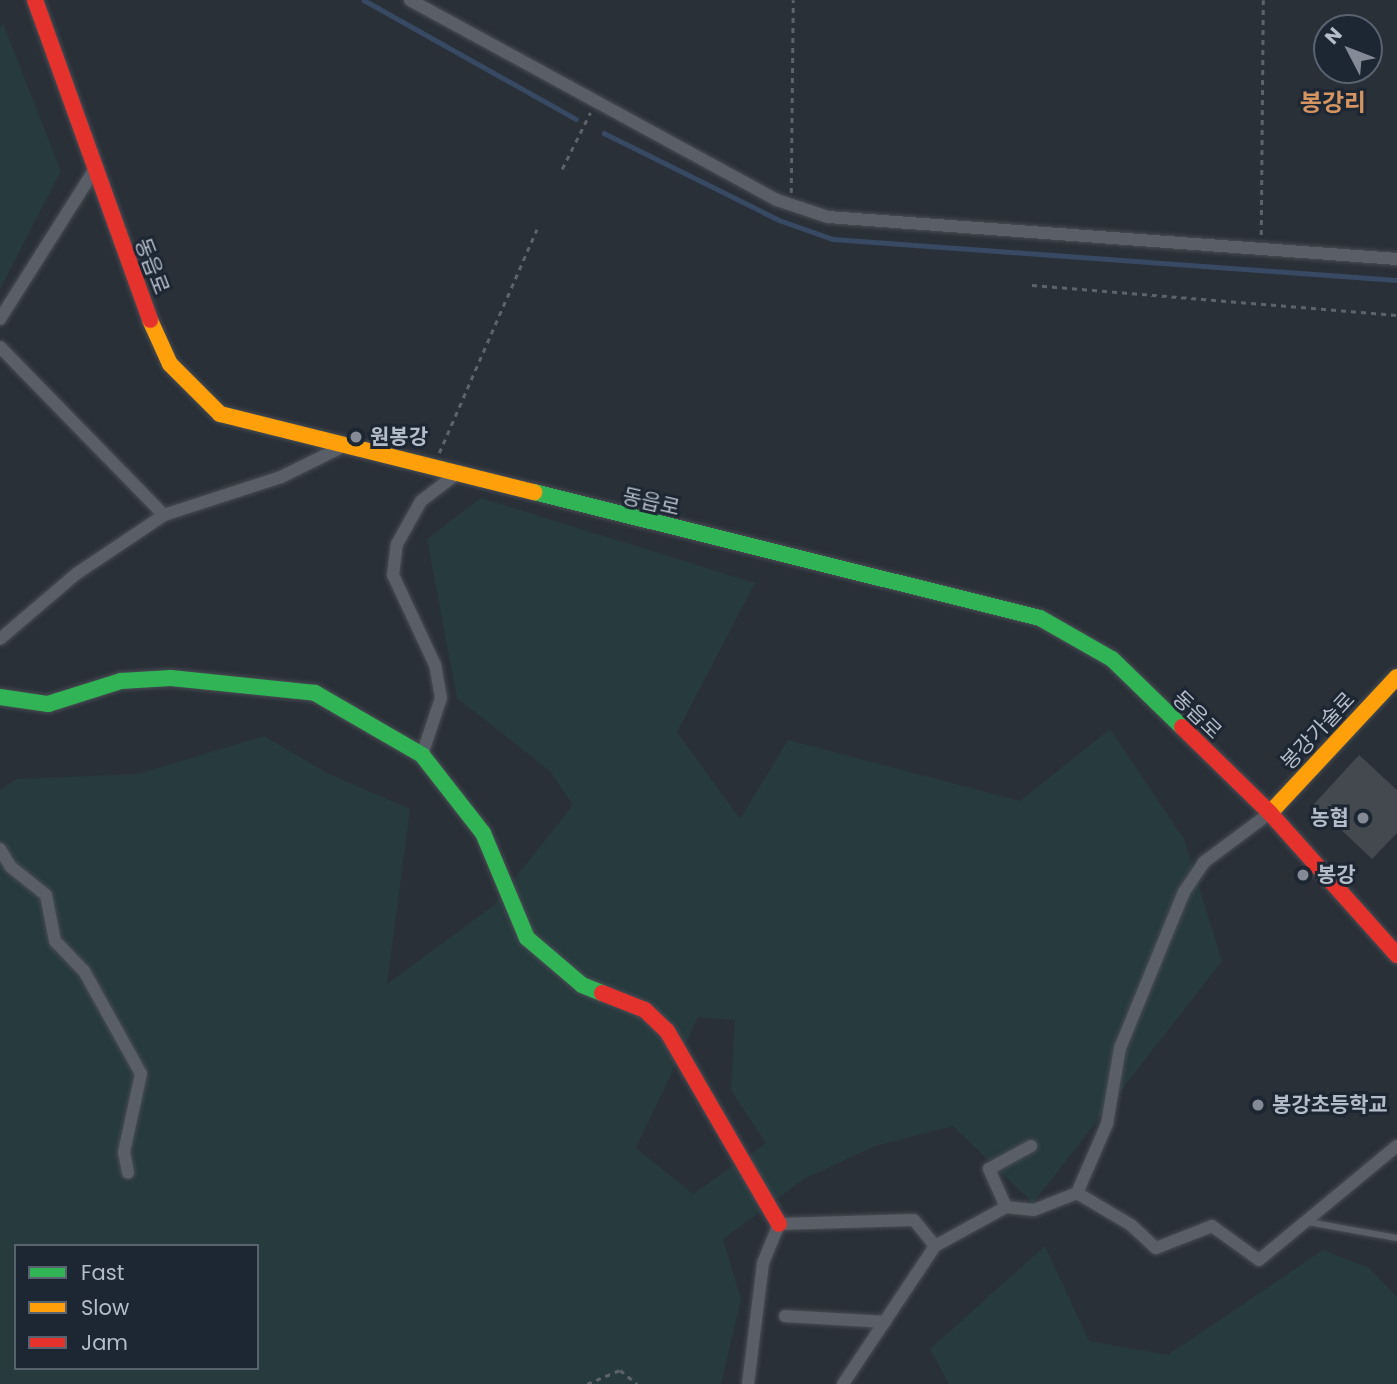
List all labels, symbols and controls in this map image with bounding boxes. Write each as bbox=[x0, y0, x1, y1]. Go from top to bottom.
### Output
north arrow bbox=[1313, 14, 1383, 84]
text: N bbox=[1319, 22, 1348, 50]
district label: 봉강리 bbox=[1300, 89, 1366, 117]
street label: 동읍로 bbox=[130, 234, 174, 298]
place label: 원봉강 bbox=[370, 424, 428, 450]
marker: 원봉강 bbox=[348, 429, 364, 445]
street label: 동읍로 bbox=[620, 483, 682, 521]
street label: 동읍로 bbox=[1167, 686, 1227, 744]
street label: 봉강가술로 bbox=[1276, 687, 1360, 775]
place label: 농협 bbox=[1310, 805, 1349, 831]
marker: 농협 bbox=[1355, 810, 1371, 826]
place label: 봉강 bbox=[1317, 862, 1356, 888]
marker: 봉강 bbox=[1295, 867, 1311, 883]
place label: 봉강초등학교 bbox=[1272, 1092, 1388, 1118]
marker: 봉강초등학교 bbox=[1250, 1097, 1266, 1113]
legend bbox=[14, 1244, 259, 1370]
text: Fast bbox=[81, 1258, 124, 1287]
text: Slow bbox=[81, 1293, 129, 1322]
text: Jam bbox=[81, 1328, 128, 1357]

